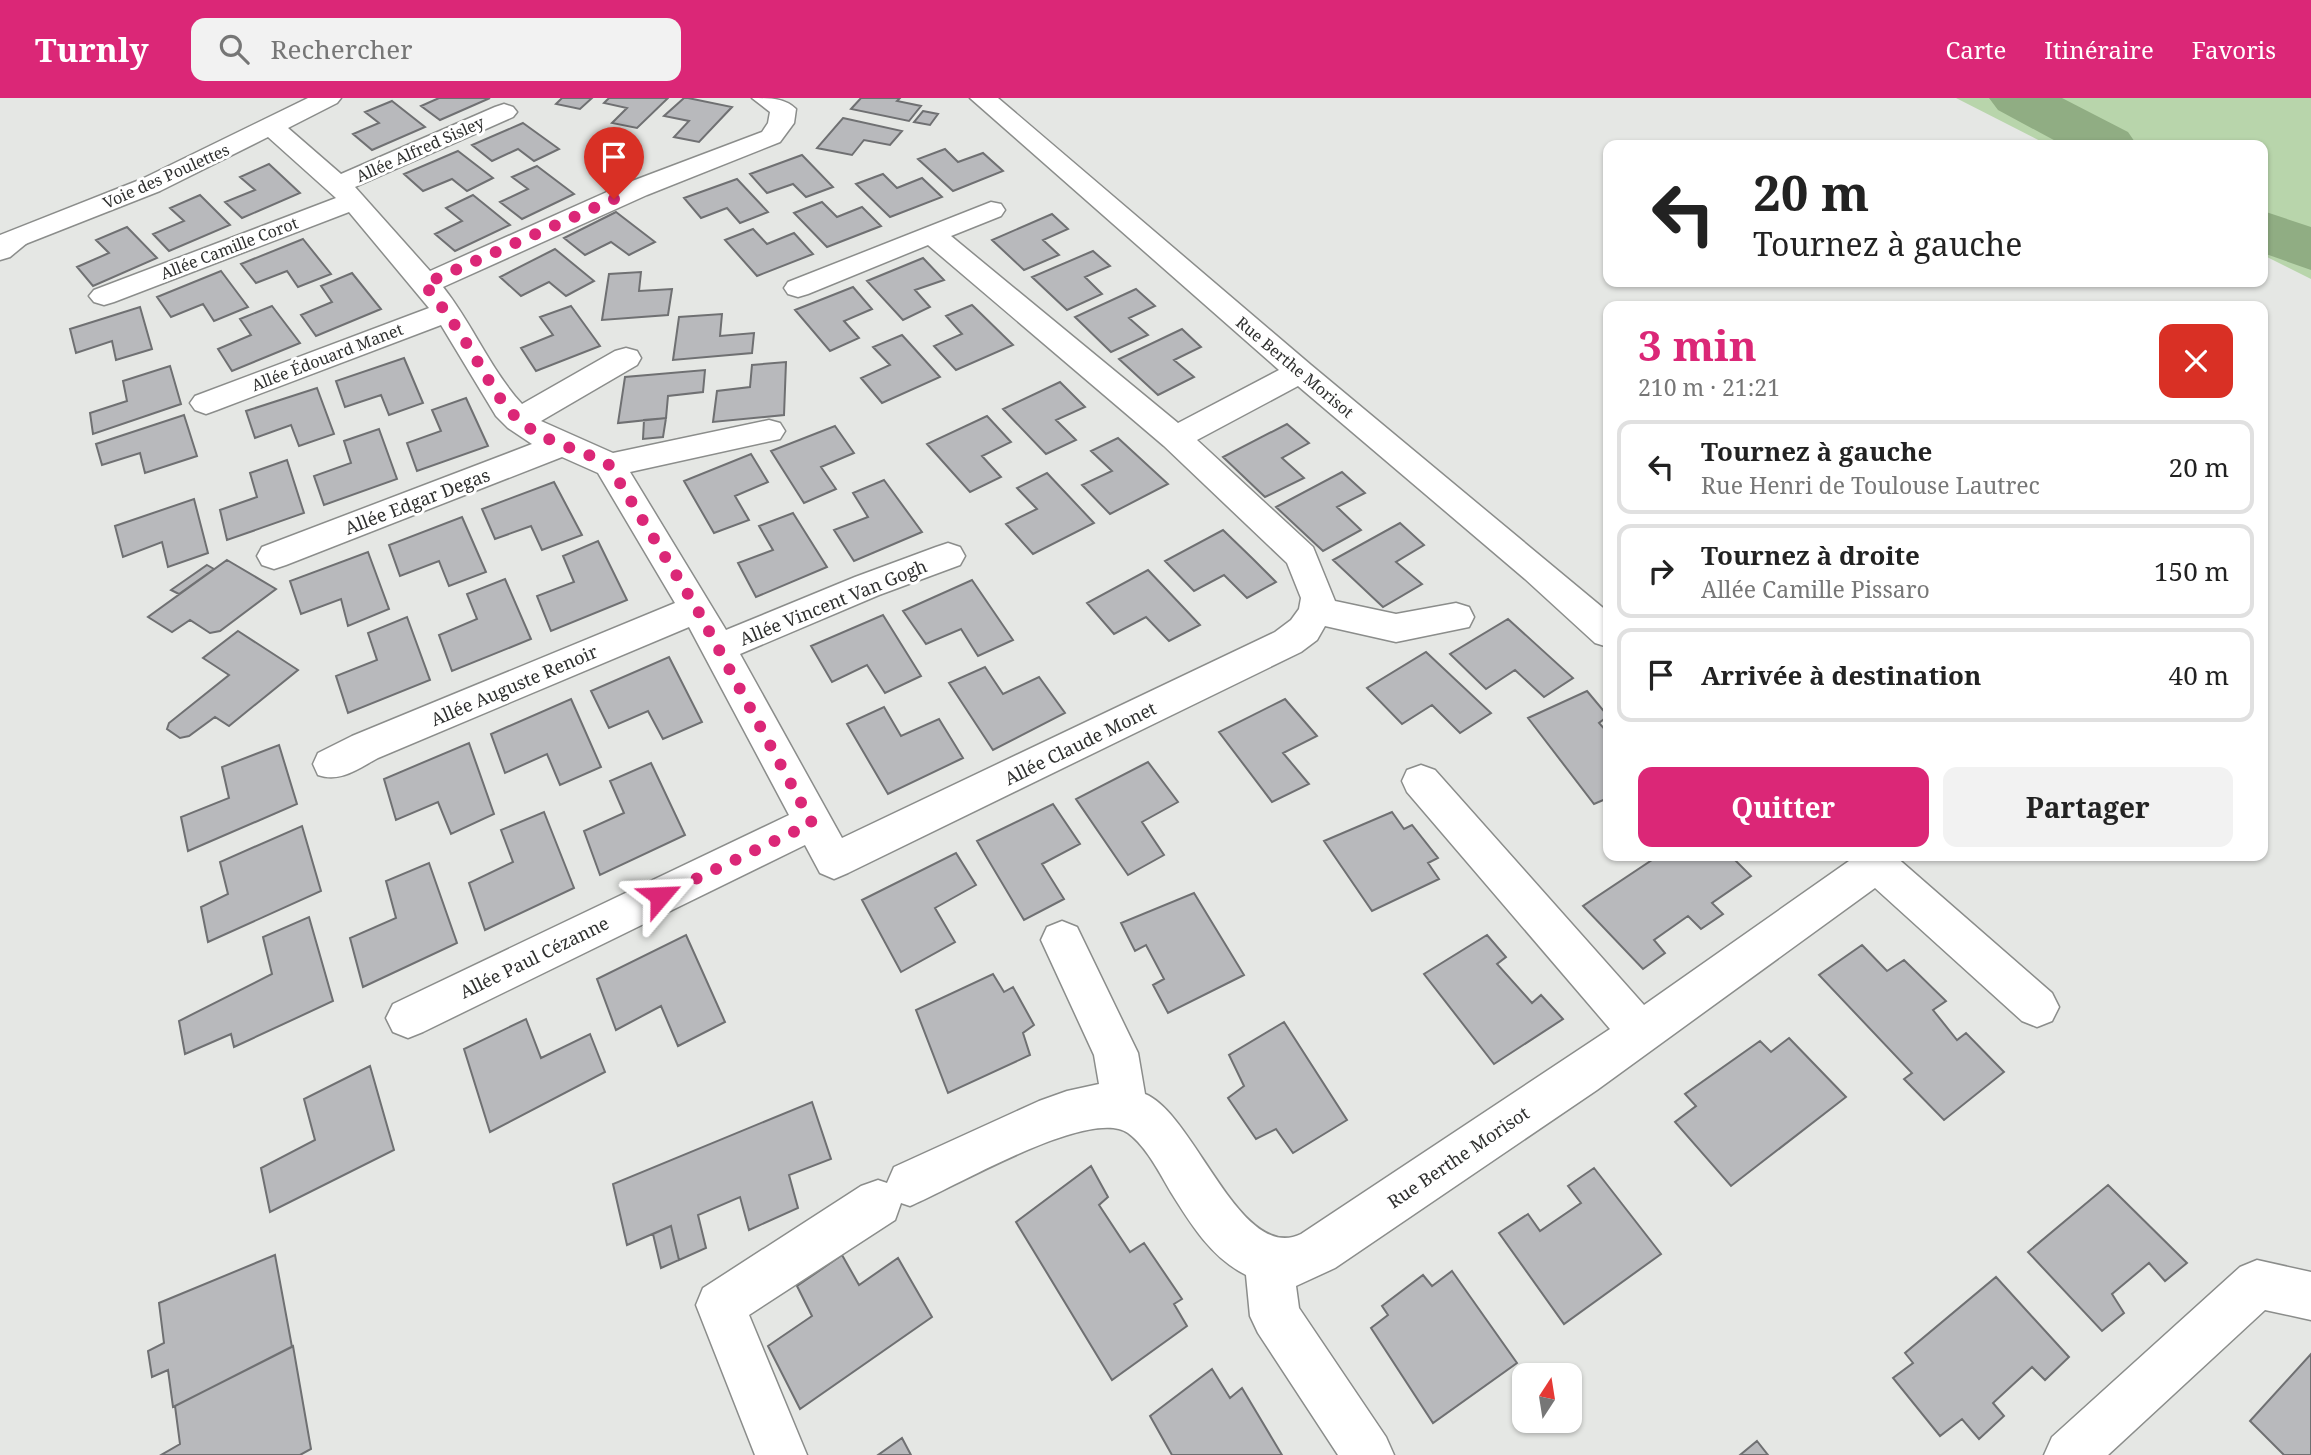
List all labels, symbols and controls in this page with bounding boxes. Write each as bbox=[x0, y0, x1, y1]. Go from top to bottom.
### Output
search box bbox=[191, 18, 681, 81]
text: Turnly bbox=[35, 27, 149, 72]
icon: search bbox=[215, 30, 253, 68]
text: Rechercher bbox=[271, 31, 412, 67]
text: Carte bbox=[1945, 33, 2006, 66]
text: Itinéraire bbox=[2044, 33, 2154, 66]
text: Favoris bbox=[2192, 33, 2276, 66]
street label: Allée Alfred Sisley bbox=[352, 110, 489, 187]
pin bbox=[584, 127, 644, 199]
street label: Voie des Poulettes bbox=[99, 138, 233, 214]
icon: arrive bbox=[595, 138, 633, 176]
text: 20 m bbox=[1753, 159, 1869, 225]
icon: left bbox=[1638, 168, 1729, 259]
street label: Allée Camille Corot bbox=[157, 212, 301, 284]
text: Tournez à gauche bbox=[1753, 222, 2022, 265]
street label: Rue Berthe Morisot bbox=[1231, 311, 1359, 423]
text: 3 min bbox=[1638, 316, 1757, 373]
street label: Allée Édouard Manet bbox=[248, 318, 406, 396]
button: close bbox=[2159, 324, 2233, 398]
text: 210 m · 21:21 bbox=[1638, 371, 1780, 403]
text: Tournez à gauche bbox=[1701, 433, 1932, 469]
icon: left bbox=[1642, 448, 1680, 486]
text: 20 m bbox=[2169, 449, 2229, 485]
street label: Allée Edgar Degas bbox=[341, 462, 493, 540]
text: Rue Henri de Toulouse Lautrec bbox=[1701, 469, 2040, 501]
text: Tournez à droite bbox=[1701, 537, 1920, 573]
icon: right bbox=[1642, 552, 1680, 590]
street label: Allée Vincent Van Gogh bbox=[736, 553, 930, 651]
text: 150 m bbox=[2154, 553, 2229, 589]
text: Allée Camille Pissaro bbox=[1701, 573, 1930, 605]
street label: Allée Auguste Renoir bbox=[427, 639, 602, 731]
icon: arrive bbox=[1642, 656, 1680, 694]
text: Arrivée à destination bbox=[1701, 657, 1981, 693]
text: 40 m bbox=[2169, 657, 2229, 693]
street label: Allée Claude Monet bbox=[1000, 696, 1160, 790]
button: Quitter bbox=[1638, 767, 1929, 847]
button: Partager bbox=[1943, 767, 2233, 847]
position arrow bbox=[623, 859, 697, 933]
street label: Allée Paul Cézanne bbox=[455, 910, 613, 1004]
street label: Rue Berthe Morisot bbox=[1383, 1101, 1533, 1213]
north arrow bbox=[1512, 1363, 1582, 1433]
map controls bbox=[1512, 1363, 1582, 1433]

